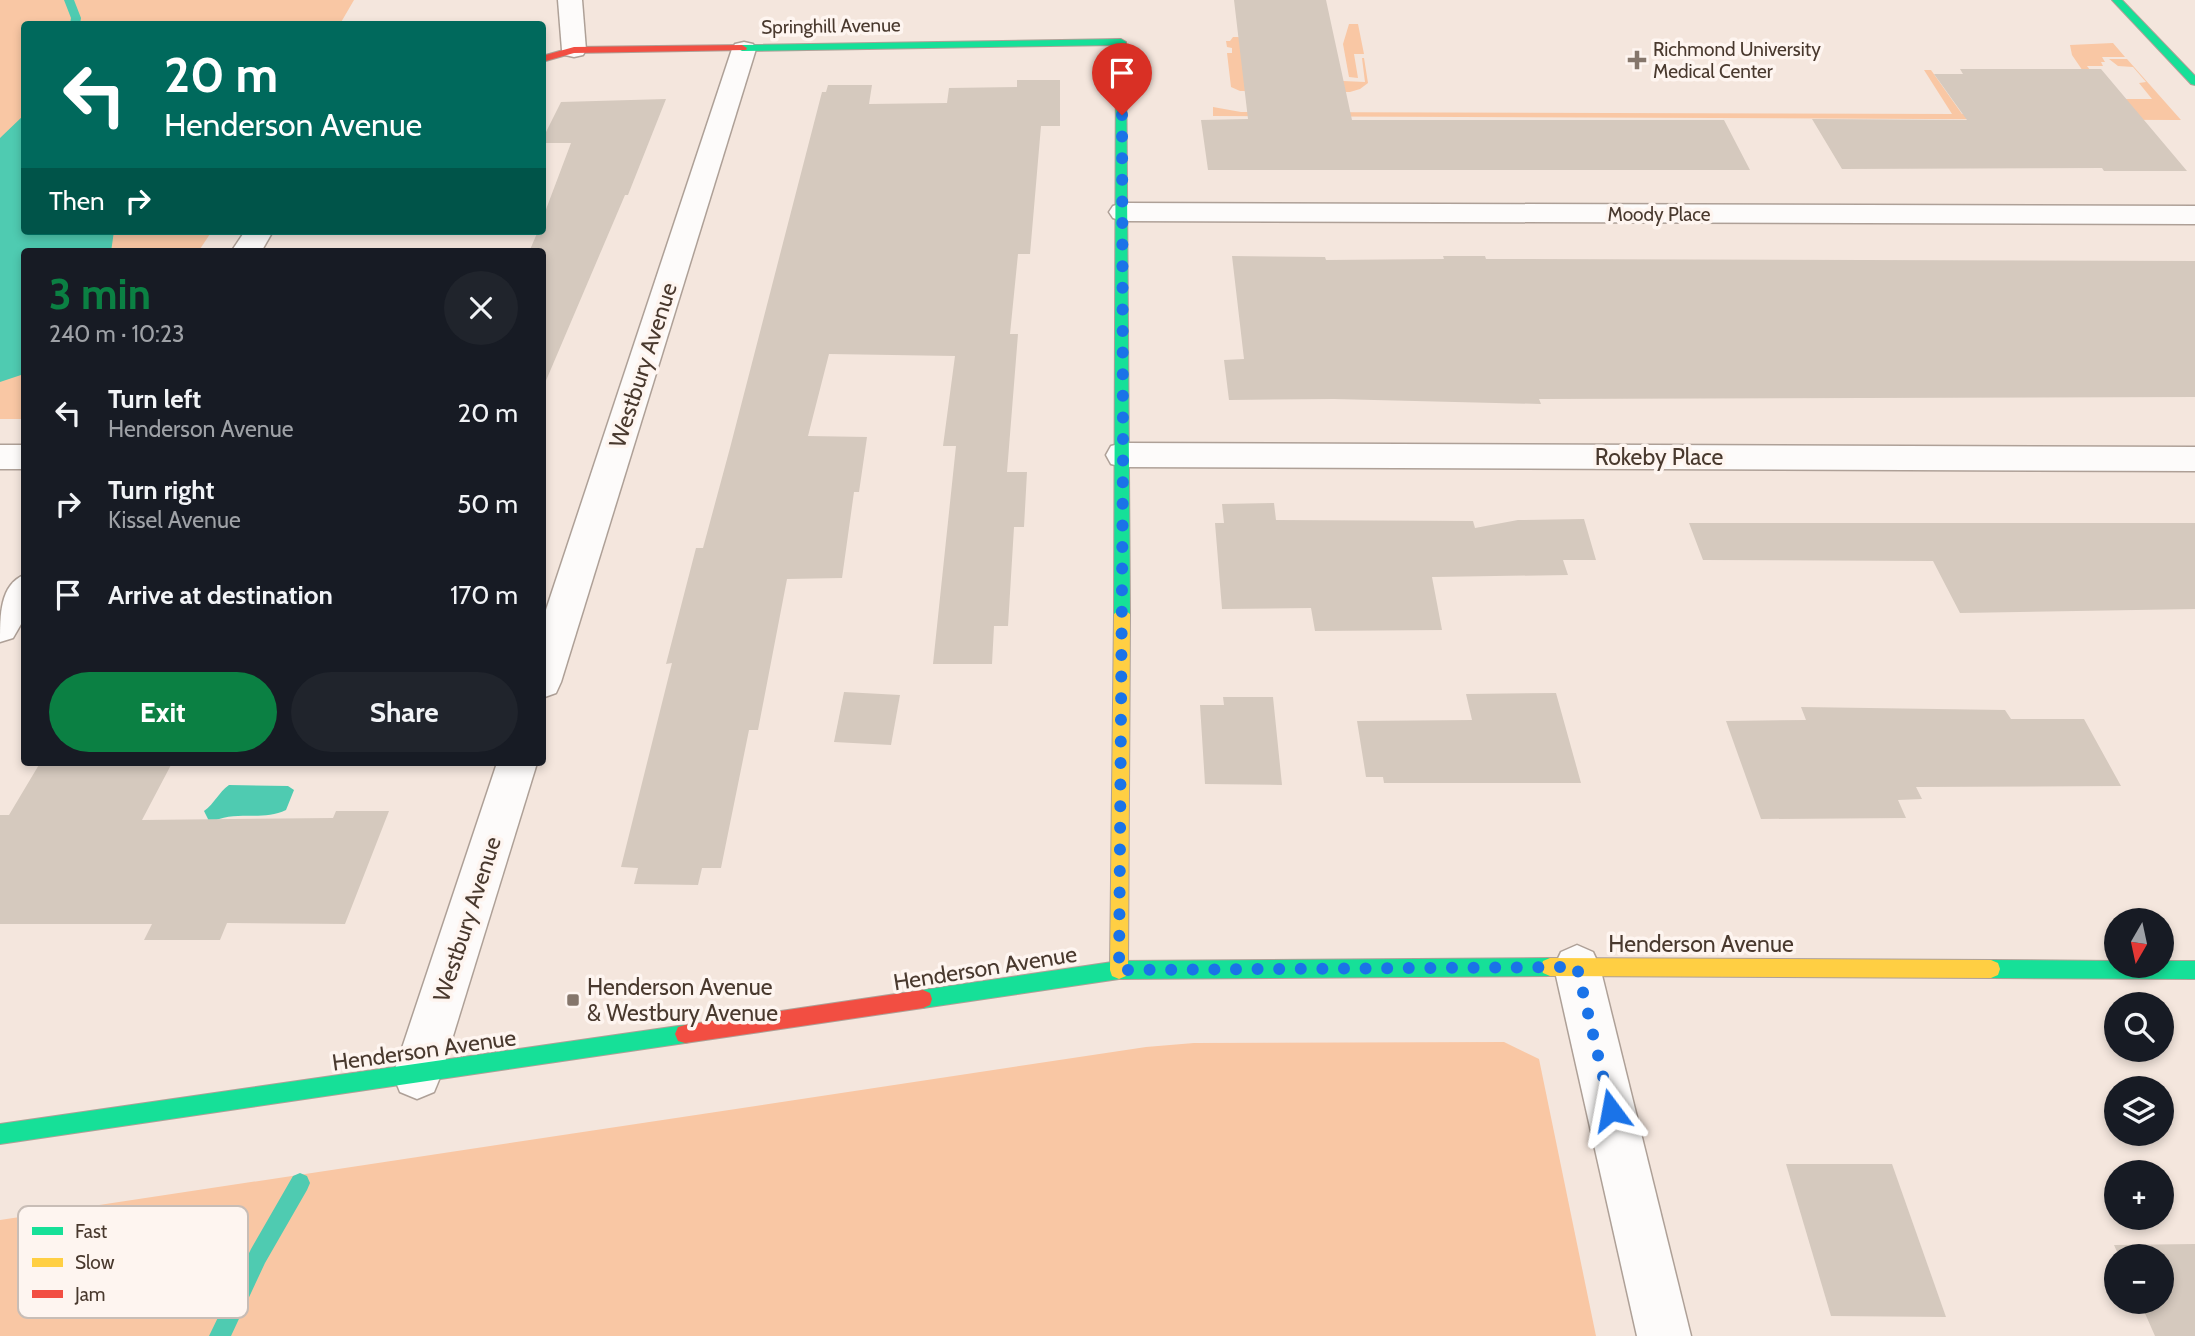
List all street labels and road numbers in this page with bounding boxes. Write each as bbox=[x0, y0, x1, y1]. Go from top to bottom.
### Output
street label: Springhill Avenue bbox=[761, 13, 901, 39]
street label: Moody Place bbox=[1607, 203, 1711, 226]
street label: Westbury Avenue bbox=[603, 279, 683, 451]
street label: Rokeby Place bbox=[1595, 443, 1723, 471]
street label: Westbury Avenue bbox=[427, 833, 507, 1005]
street label: Henderson Avenue bbox=[1608, 930, 1794, 958]
street label: Henderson Avenue bbox=[891, 940, 1079, 996]
street label: Henderson Avenue bbox=[330, 1023, 518, 1077]

